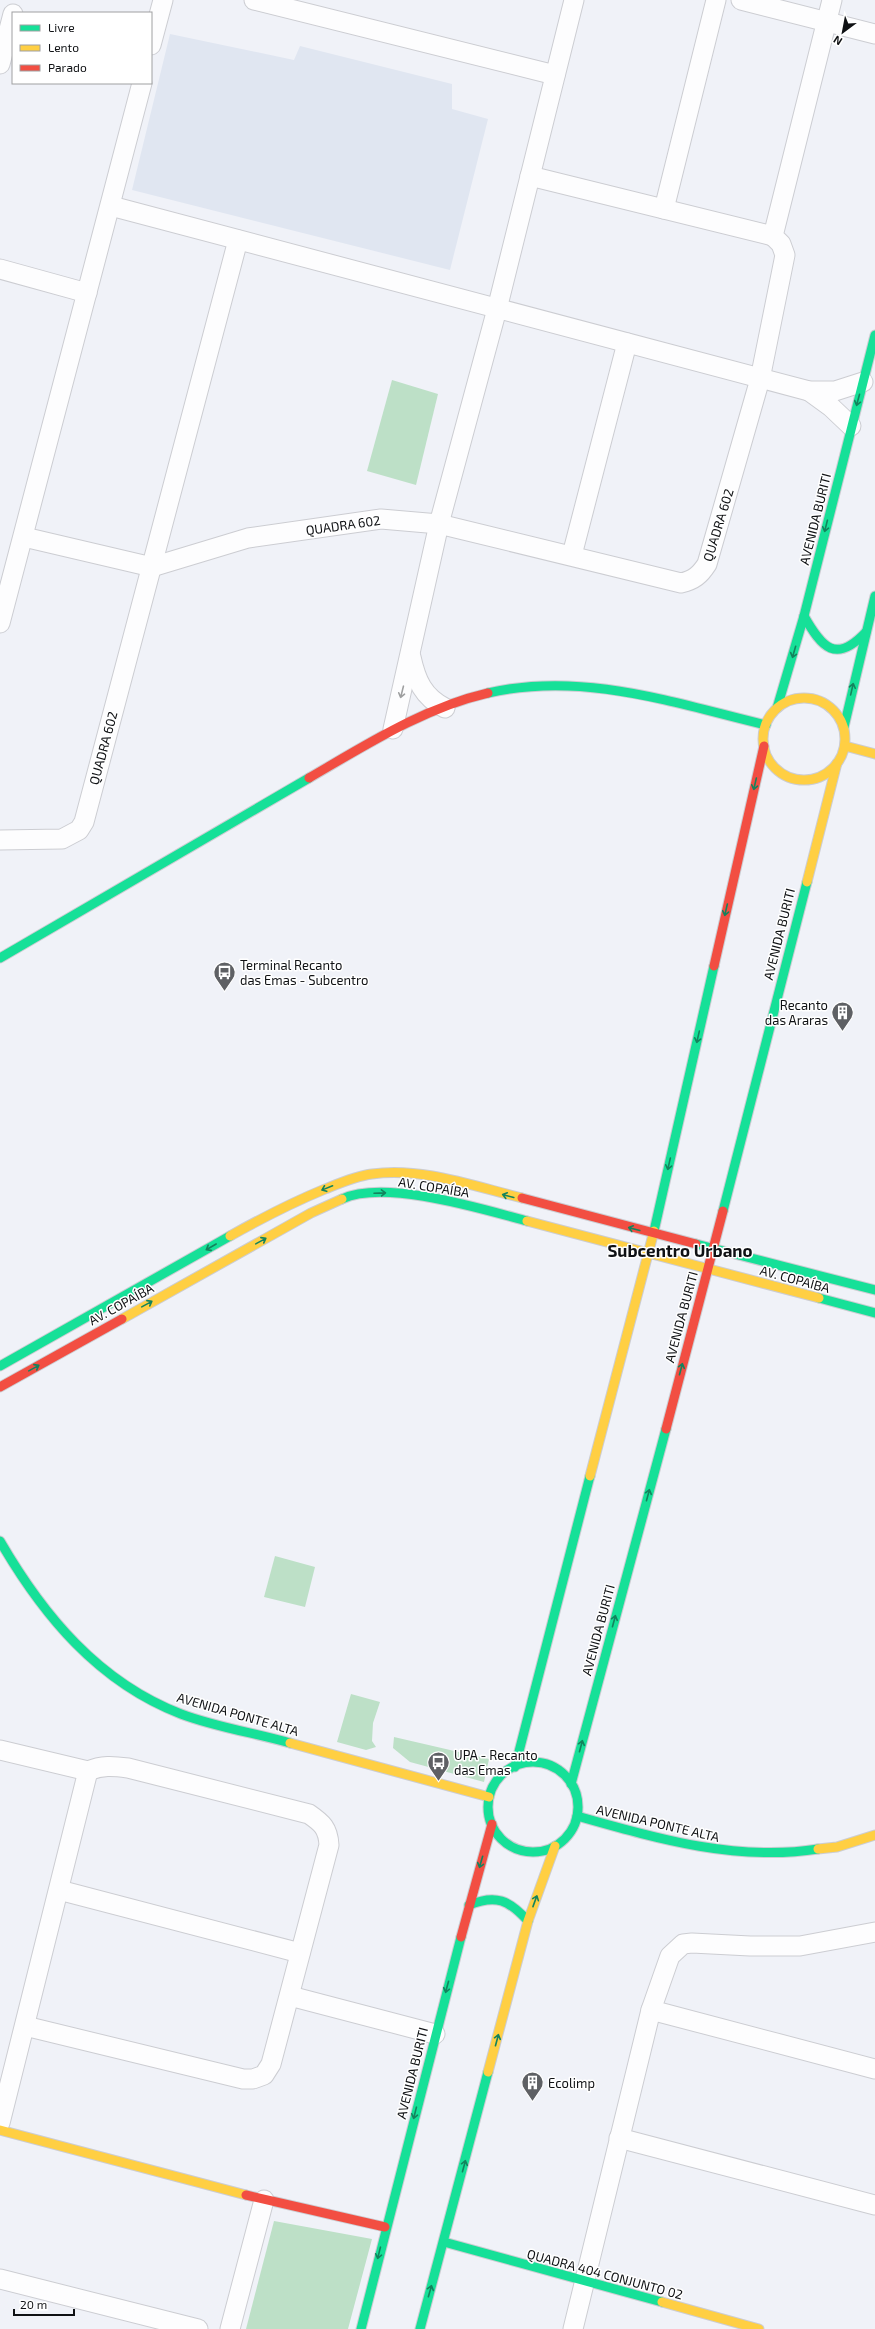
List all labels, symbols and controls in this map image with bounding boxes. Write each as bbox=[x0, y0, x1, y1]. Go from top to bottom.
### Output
legend bbox=[12, 12, 152, 84]
north arrow bbox=[823, 12, 863, 52]
text: Livre bbox=[48, 20, 75, 34]
text: N bbox=[831, 33, 844, 49]
text: Lento bbox=[48, 40, 79, 54]
text: Parado bbox=[48, 60, 87, 74]
one-way arrow bbox=[854, 393, 861, 406]
street label: AVENIDA BURITI bbox=[796, 472, 834, 566]
street label: QUADRA 602 bbox=[699, 487, 737, 563]
street label: QUADRA 602 bbox=[305, 512, 381, 538]
one-way arrow bbox=[822, 519, 830, 532]
one-way arrow bbox=[790, 645, 797, 658]
one-way arrow bbox=[849, 683, 857, 696]
one-way arrow bbox=[397, 686, 405, 699]
street label: QUADRA 602 bbox=[86, 710, 120, 786]
one-way arrow bbox=[751, 777, 759, 790]
street label: AVENIDA BURITI bbox=[760, 887, 798, 981]
one-way arrow bbox=[722, 904, 730, 917]
place label: Terminal Recanto das Emas - Subcentro bbox=[240, 957, 368, 988]
bus stop icon: Terminal Recanto das Emas - Subcentro bbox=[211, 959, 237, 992]
place label: Recanto das Araras bbox=[765, 997, 828, 1028]
building icon: Recanto das Araras bbox=[830, 999, 856, 1032]
one-way arrow bbox=[693, 1030, 701, 1043]
one-way arrow bbox=[664, 1157, 672, 1170]
street label: AV. COPAÍBA bbox=[397, 1173, 471, 1201]
one-way arrow bbox=[321, 1185, 333, 1192]
one-way arrow bbox=[373, 1190, 386, 1197]
one-way arrow bbox=[502, 1191, 515, 1199]
one-way arrow bbox=[627, 1225, 640, 1232]
one-way arrow bbox=[255, 1236, 267, 1244]
district label: Subcentro Urbano bbox=[607, 1240, 753, 1260]
one-way arrow bbox=[205, 1243, 217, 1251]
street label: AV. COPAÍBA bbox=[758, 1261, 832, 1296]
street label: AVENIDA BURITI bbox=[661, 1270, 701, 1364]
street label: AV. COPAÍBA bbox=[85, 1279, 156, 1328]
one-way arrow bbox=[141, 1300, 153, 1308]
one-way arrow bbox=[678, 1363, 685, 1376]
one-way arrow bbox=[28, 1364, 40, 1371]
one-way arrow bbox=[645, 1489, 652, 1502]
street label: AVENIDA BURITI bbox=[578, 1583, 618, 1677]
one-way arrow bbox=[611, 1614, 619, 1627]
street label: AVENIDA PONTE ALTA bbox=[175, 1689, 301, 1739]
one-way arrow bbox=[578, 1740, 585, 1753]
place label: UPA - Recanto das Emas bbox=[454, 1747, 538, 1778]
bus stop icon: UPA - Recanto das Emas bbox=[425, 1749, 451, 1782]
street label: AVENIDA PONTE ALTA bbox=[595, 1801, 721, 1845]
one-way arrow bbox=[477, 1855, 484, 1868]
one-way arrow bbox=[532, 1895, 539, 1908]
one-way arrow bbox=[443, 1980, 450, 1993]
street label: AVENIDA BURITI bbox=[393, 2026, 431, 2120]
one-way arrow bbox=[493, 2034, 501, 2047]
building icon: Ecolimp bbox=[520, 2070, 546, 2103]
place label: Ecolimp bbox=[548, 2075, 595, 2091]
one-way arrow bbox=[410, 2106, 418, 2119]
one-way arrow bbox=[461, 2160, 468, 2173]
street label: QUADRA 404 CONJUNTO 02 bbox=[525, 2245, 685, 2303]
one-way arrow bbox=[375, 2246, 383, 2259]
one-way arrow bbox=[427, 2285, 434, 2298]
scale bar bbox=[14, 2291, 74, 2317]
text: 20 m bbox=[20, 2297, 47, 2311]

